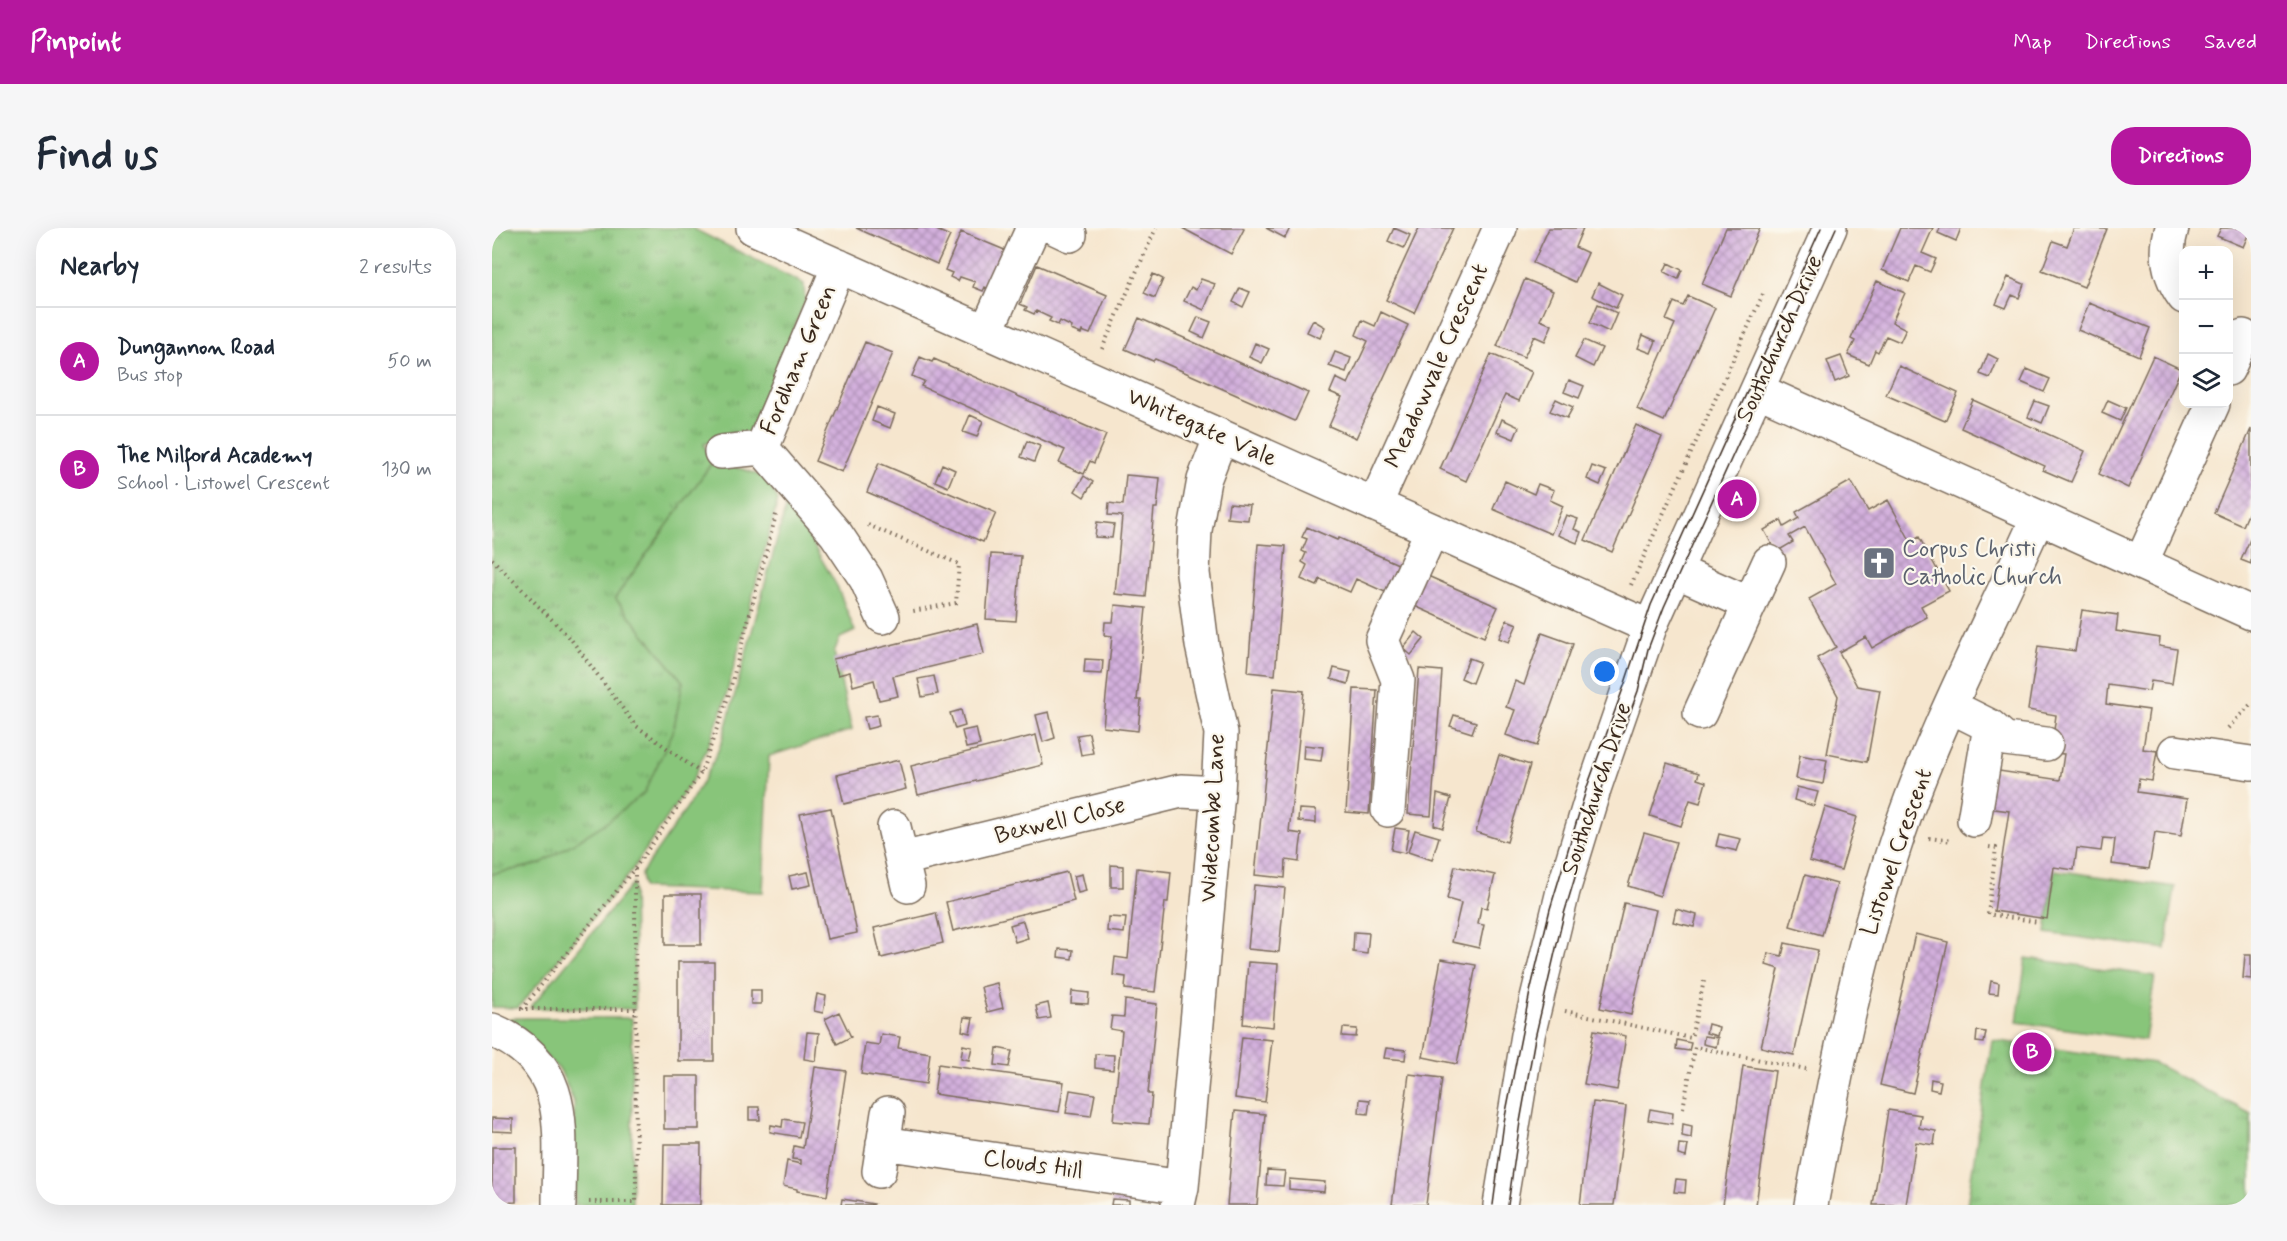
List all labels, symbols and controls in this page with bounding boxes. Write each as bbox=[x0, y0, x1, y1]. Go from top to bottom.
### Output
text: Pinpoint bbox=[30, 24, 121, 61]
text: Map bbox=[2013, 28, 2052, 56]
text: Directions bbox=[2085, 28, 2171, 56]
text: Saved bbox=[2204, 28, 2257, 56]
button: Directions bbox=[2111, 127, 2251, 185]
text: Find us bbox=[36, 129, 158, 184]
map controls bbox=[2179, 246, 2233, 408]
button: + bbox=[2179, 246, 2233, 300]
text: Nearby bbox=[60, 250, 139, 284]
street label: Southchurch Drive bbox=[1729, 251, 1831, 427]
text: 2 results bbox=[359, 254, 432, 281]
street label: Meadowvale Crescent bbox=[1378, 259, 1496, 473]
street label: Fordham Green bbox=[753, 280, 845, 440]
button: − bbox=[2179, 300, 2233, 354]
text: Dungannon Road bbox=[117, 334, 275, 362]
text: A bbox=[73, 348, 86, 375]
text: 50 m bbox=[387, 348, 432, 375]
button: layers bbox=[2179, 354, 2233, 408]
text: Bus stop bbox=[117, 362, 183, 389]
street label: Whitegate Vale bbox=[1122, 381, 1282, 475]
text: The Milford Academy bbox=[117, 442, 312, 470]
text: B bbox=[73, 456, 86, 483]
text: 130 m bbox=[381, 456, 432, 483]
text: School · Listowel Crescent bbox=[117, 470, 330, 497]
pin: A bbox=[1718, 476, 1756, 522]
place label: Corpus Christi Catholic Church bbox=[1902, 534, 2062, 593]
church icon: Corpus Christi Catholic Church bbox=[1861, 545, 1897, 581]
your location bbox=[1590, 657, 1619, 686]
street label: Southchurch Drive bbox=[1554, 699, 1640, 879]
street label: Widecombe Lane bbox=[1193, 733, 1233, 903]
street label: Listowel Crescent bbox=[1854, 764, 1940, 940]
street label: Bexwell Close bbox=[991, 790, 1129, 852]
pin: B bbox=[2012, 1030, 2052, 1074]
street label: Clouds Hill bbox=[981, 1143, 1085, 1187]

